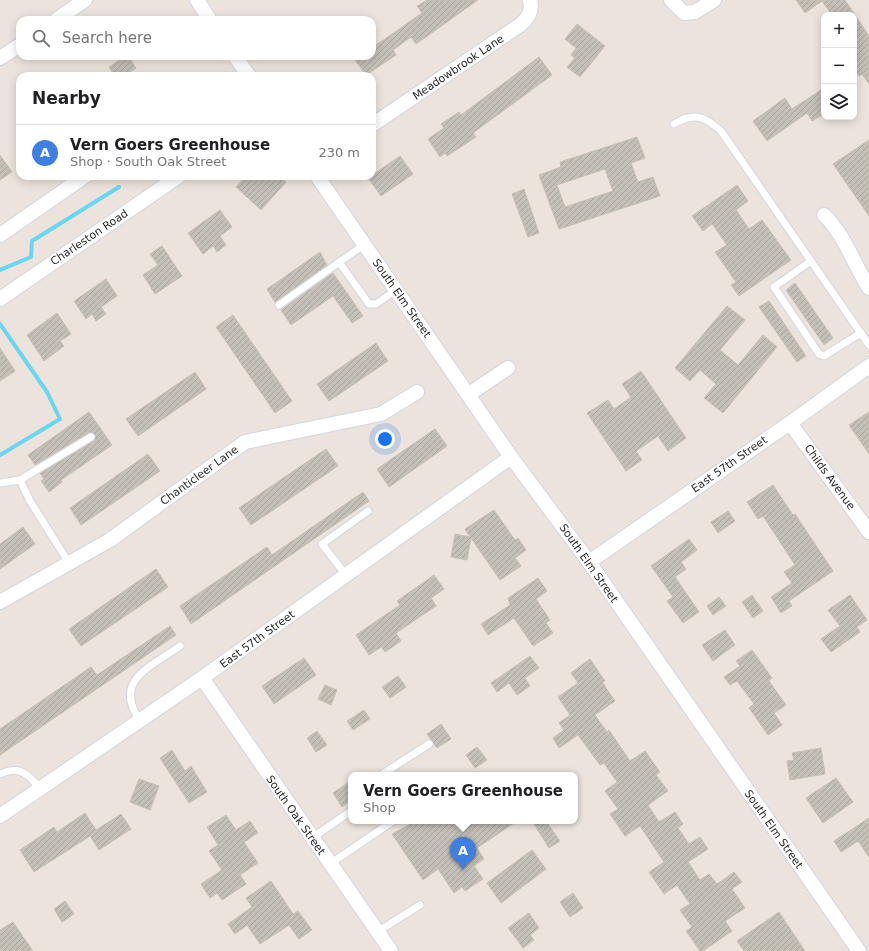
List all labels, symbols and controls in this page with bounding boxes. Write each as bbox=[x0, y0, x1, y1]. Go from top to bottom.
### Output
map controls bbox=[821, 12, 857, 120]
button: + bbox=[821, 12, 857, 48]
search box bbox=[16, 16, 376, 60]
icon: search bbox=[30, 27, 52, 49]
text: Search here bbox=[62, 29, 152, 47]
street label: Meadowbrook Lane bbox=[410, 32, 506, 103]
button: − bbox=[821, 48, 857, 84]
button: layers bbox=[821, 84, 857, 120]
text: Nearby bbox=[32, 88, 101, 108]
text: Vern Goers Greenhouse bbox=[70, 136, 270, 154]
text: A bbox=[40, 145, 50, 160]
text: 230 m bbox=[318, 145, 360, 160]
text: Shop · South Oak Street bbox=[70, 154, 226, 169]
street label: Charleston Road bbox=[48, 207, 130, 268]
street label: South Elm Street bbox=[370, 256, 434, 341]
your location bbox=[375, 429, 395, 449]
street label: East 57th Street bbox=[689, 433, 770, 495]
street label: Childs Avenue bbox=[801, 442, 858, 513]
street label: Chanticleer Lane bbox=[158, 443, 241, 508]
street label: South Elm Street bbox=[557, 521, 621, 606]
street label: East 57th Street bbox=[217, 607, 298, 671]
popup bbox=[348, 772, 578, 824]
street label: South Oak Street bbox=[263, 773, 328, 858]
text: Vern Goers Greenhouse bbox=[363, 782, 563, 800]
street label: South Elm Street bbox=[742, 787, 806, 872]
text: Shop bbox=[363, 800, 396, 815]
pin: A bbox=[450, 837, 476, 870]

